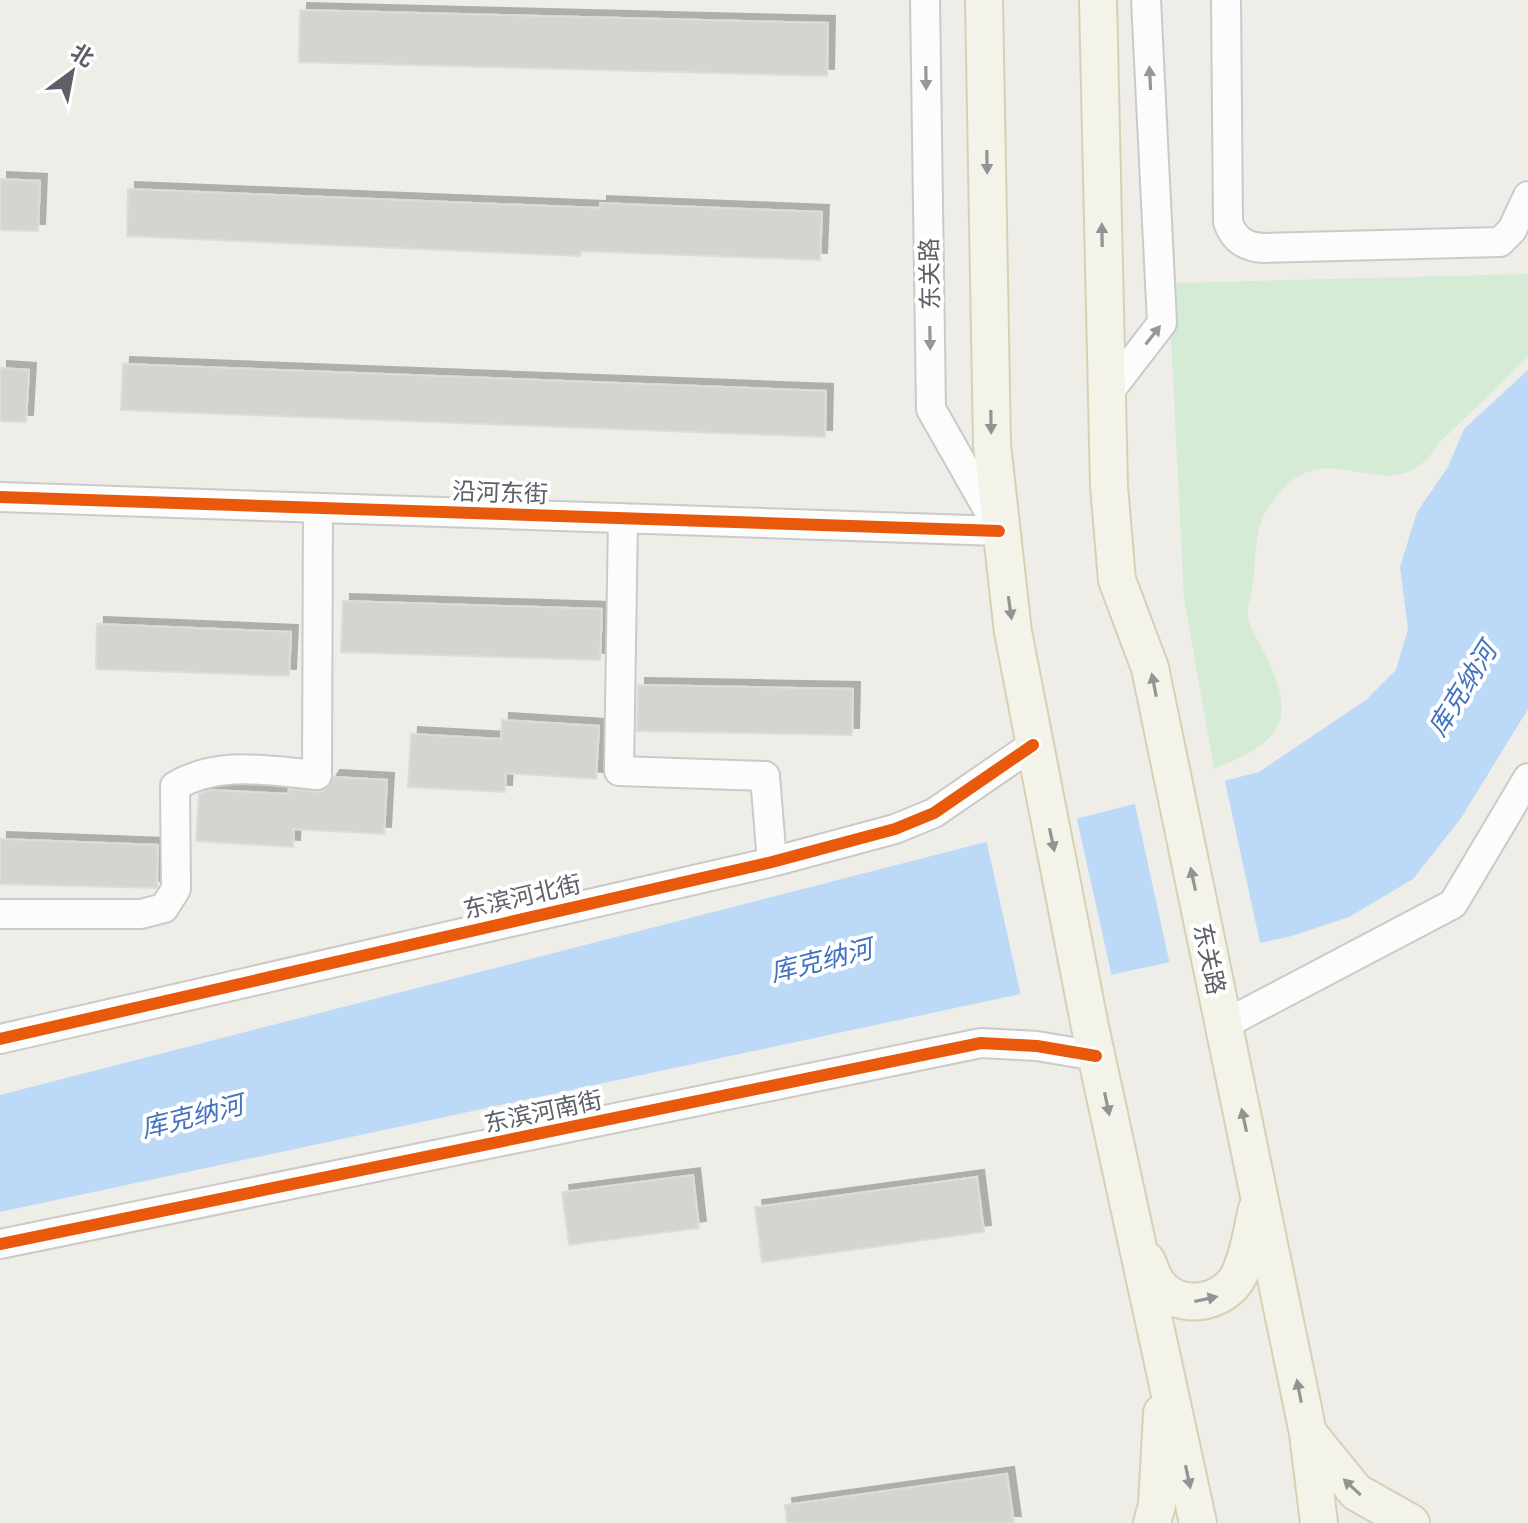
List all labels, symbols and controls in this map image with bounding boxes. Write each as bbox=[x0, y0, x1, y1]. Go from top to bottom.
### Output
north arrow bbox=[32, 32, 112, 112]
text: 北 bbox=[66, 37, 99, 73]
one-way arrow bbox=[1143, 65, 1156, 91]
one-way arrow bbox=[920, 66, 932, 91]
one-way arrow bbox=[981, 150, 993, 175]
one-way arrow bbox=[1096, 222, 1109, 247]
street label: 东关路 bbox=[913, 238, 945, 310]
one-way arrow bbox=[1144, 325, 1160, 345]
one-way arrow bbox=[924, 326, 936, 351]
one-way arrow bbox=[985, 410, 998, 435]
street label: 沿河东街 bbox=[452, 475, 548, 509]
one-way arrow bbox=[1004, 596, 1017, 621]
water label: 库克纳河 bbox=[1420, 632, 1506, 742]
one-way arrow bbox=[1147, 673, 1160, 698]
one-way arrow bbox=[1046, 827, 1058, 852]
one-way arrow bbox=[1186, 866, 1199, 891]
street label: 东滨河北街 bbox=[460, 868, 584, 924]
street label: 东关路 bbox=[1188, 921, 1232, 997]
water label: 库克纳河 bbox=[767, 930, 880, 989]
street label: 东滨河南街 bbox=[481, 1084, 605, 1138]
water label: 库克纳河 bbox=[138, 1086, 251, 1145]
one-way arrow bbox=[1101, 1091, 1114, 1116]
one-way arrow bbox=[1237, 1108, 1250, 1133]
one-way arrow bbox=[1193, 1292, 1218, 1305]
one-way arrow bbox=[1292, 1378, 1305, 1403]
one-way arrow bbox=[1182, 1465, 1195, 1490]
one-way arrow bbox=[1343, 1478, 1362, 1496]

